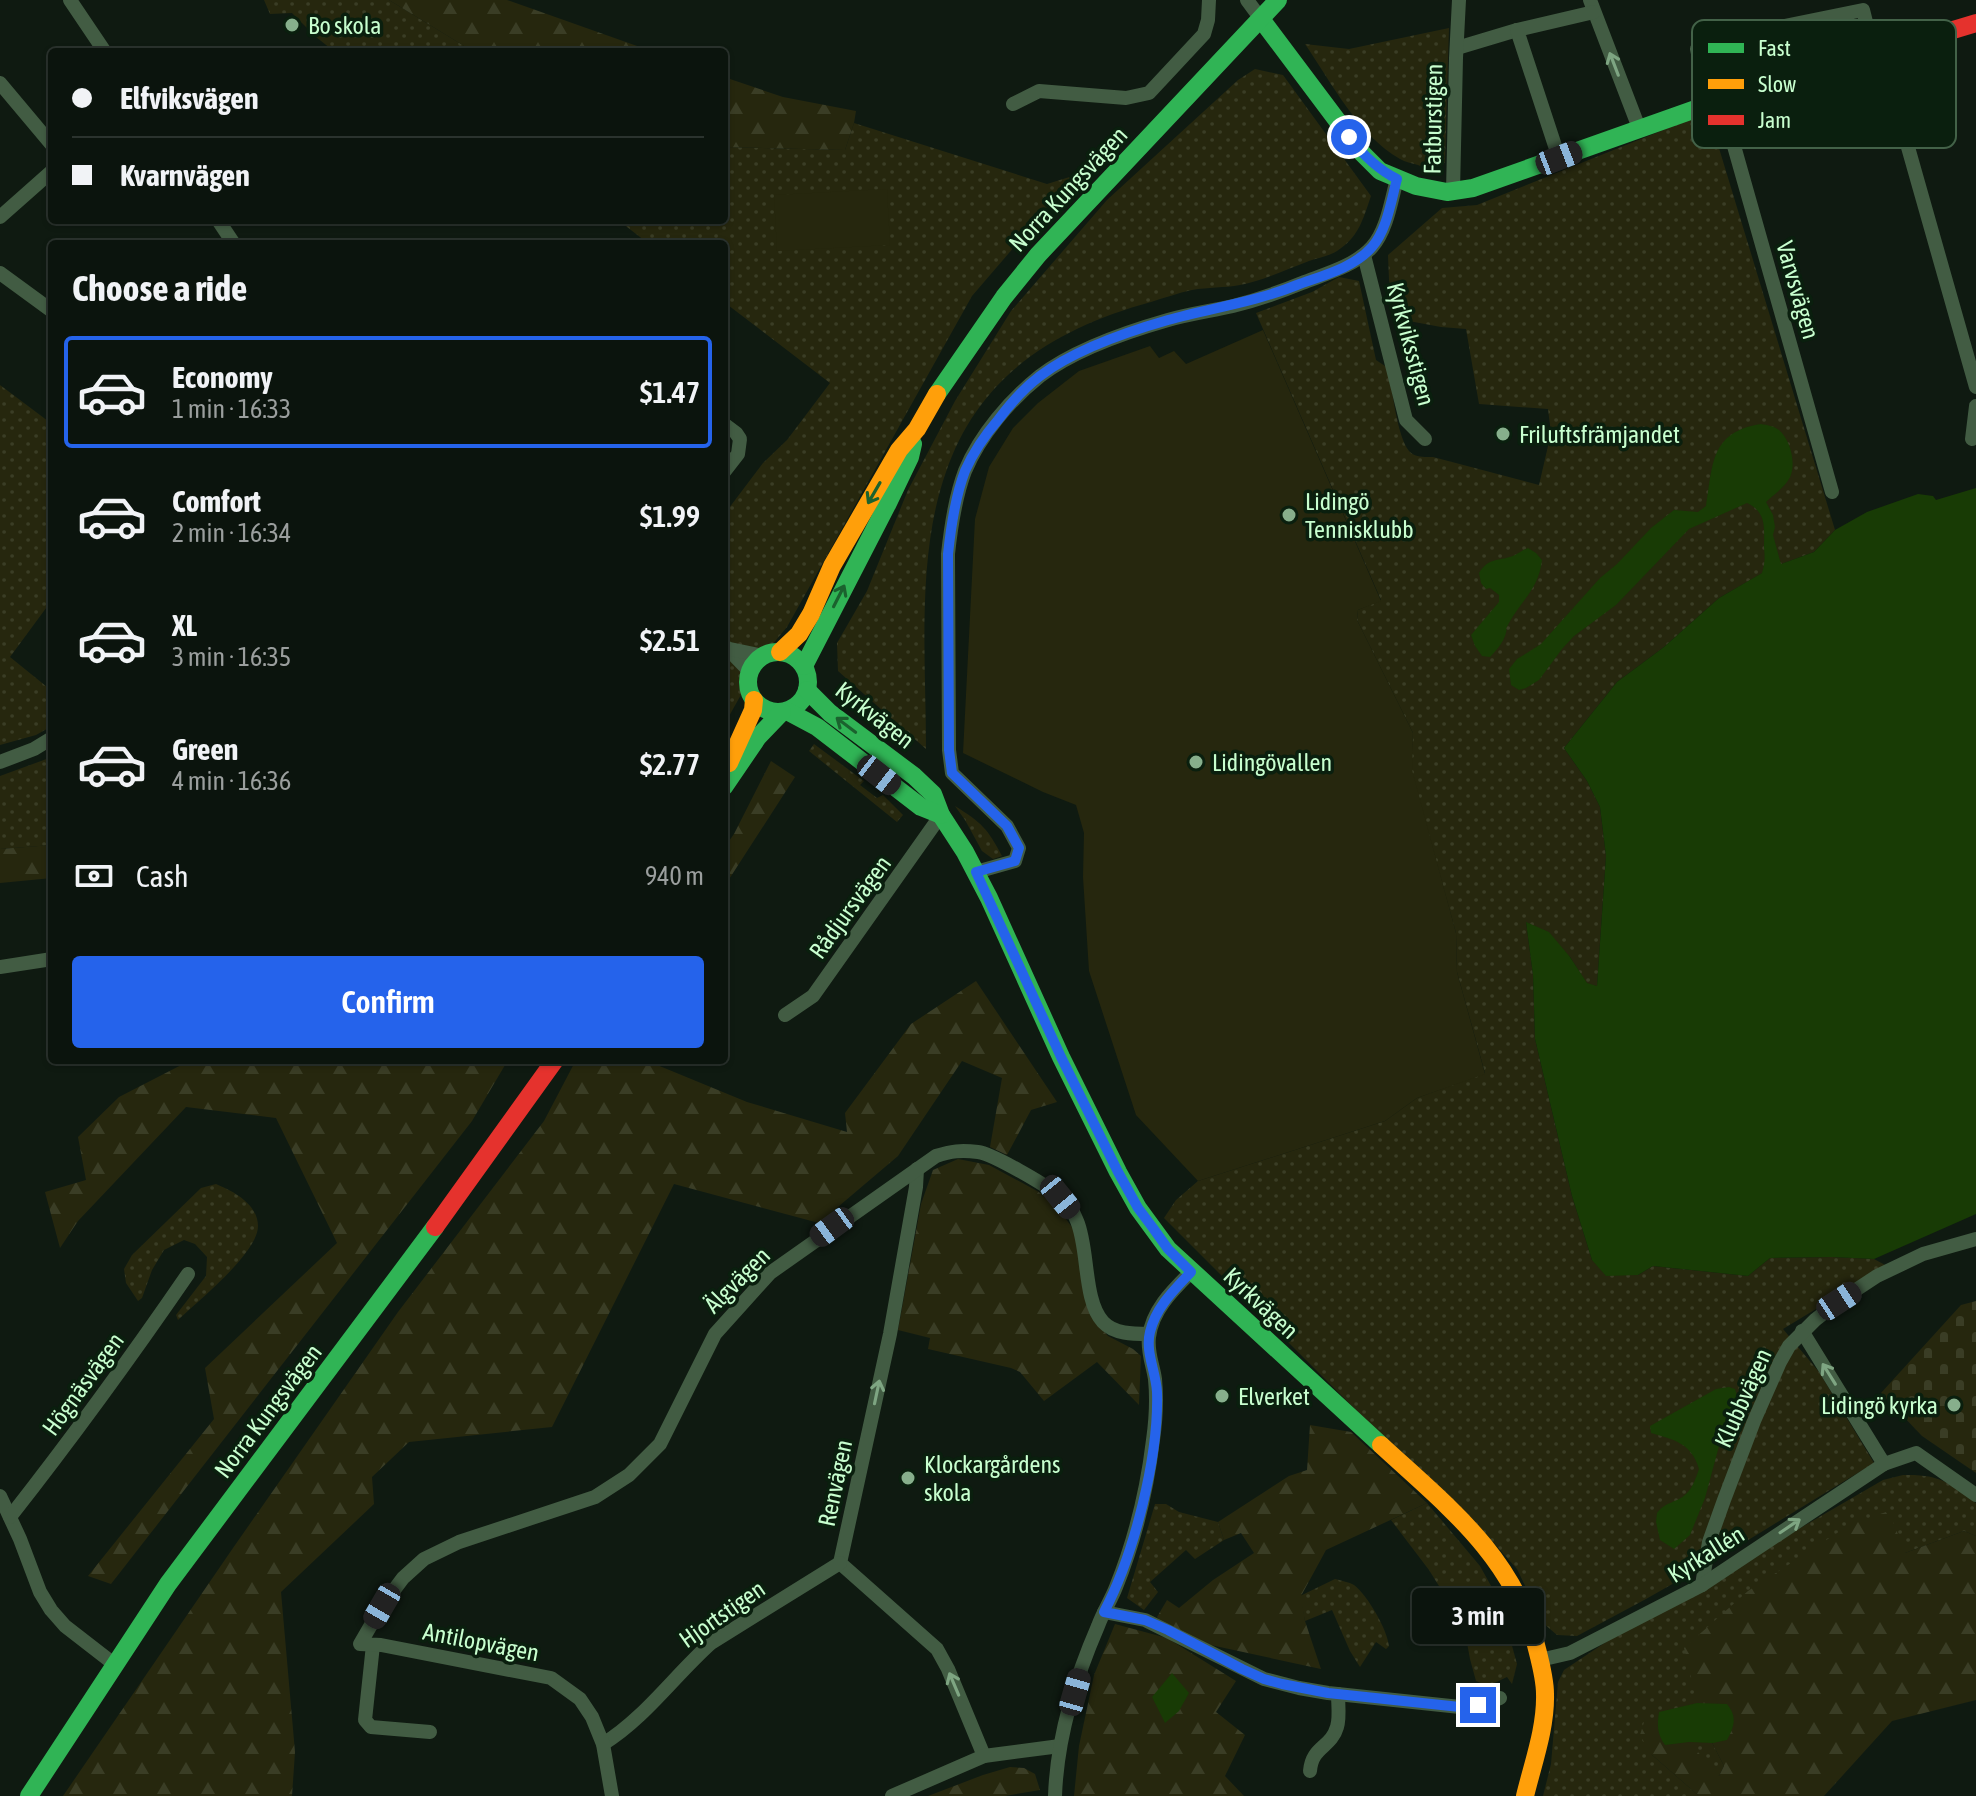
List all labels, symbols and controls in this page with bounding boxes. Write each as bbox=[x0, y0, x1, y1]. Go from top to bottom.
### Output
place label: Bo skola bbox=[308, 12, 381, 39]
marker: Bo skola bbox=[283, 16, 301, 34]
legend bbox=[1692, 20, 1956, 148]
text: Fast bbox=[1758, 35, 1791, 61]
one-way arrow bbox=[1606, 52, 1620, 77]
street label: Fatburstigen bbox=[1419, 63, 1447, 175]
text: Slow bbox=[1758, 71, 1796, 97]
text: Elfviksvägen bbox=[120, 81, 259, 115]
text: Jam bbox=[1758, 107, 1791, 133]
route start bbox=[1331, 119, 1367, 155]
street label: Norra Kungsvägen bbox=[1003, 121, 1133, 257]
car bbox=[1532, 138, 1586, 178]
text: Kvarnvägen bbox=[120, 158, 250, 192]
street label: Varvsvägen bbox=[1771, 238, 1825, 342]
text: Choose a ride bbox=[72, 267, 247, 309]
street label: Kyrkviksstigen bbox=[1382, 280, 1440, 408]
icon: car bbox=[76, 356, 148, 428]
text: Economy bbox=[172, 360, 273, 394]
text: $1.47 bbox=[640, 375, 700, 409]
text: 1 min · 16:33 bbox=[172, 394, 291, 424]
place label: Friluftsfrämjandet bbox=[1519, 421, 1680, 448]
marker: Friluftsfrämjandet bbox=[1494, 425, 1512, 443]
icon: car bbox=[76, 480, 148, 552]
one-way arrow bbox=[866, 481, 882, 504]
text: Comfort bbox=[172, 484, 261, 518]
place label: Lidingö Tennisklubb bbox=[1305, 488, 1414, 543]
text: $1.99 bbox=[640, 499, 700, 533]
marker: Lidingö Tennisklubb bbox=[1280, 506, 1298, 524]
text: 2 min · 16:34 bbox=[172, 518, 291, 548]
one-way arrow bbox=[831, 585, 847, 609]
icon: car bbox=[76, 604, 148, 676]
text: XL bbox=[172, 608, 197, 642]
text: $2.51 bbox=[640, 623, 700, 657]
text: 3 min · 16:35 bbox=[172, 642, 291, 672]
street label: Kyrkvägen bbox=[831, 676, 919, 754]
one-way arrow bbox=[836, 716, 857, 733]
icon: car bbox=[76, 728, 148, 800]
text: Green bbox=[172, 732, 238, 766]
text: $2.77 bbox=[640, 747, 700, 781]
place label: Lidingövallen bbox=[1212, 749, 1332, 776]
car bbox=[853, 751, 905, 799]
marker: Lidingövallen bbox=[1187, 753, 1205, 771]
text: 4 min · 16:36 bbox=[172, 766, 291, 796]
street label: Rådjursvägen bbox=[804, 850, 896, 964]
icon: cash bbox=[72, 854, 116, 898]
text: Cash bbox=[136, 859, 189, 893]
text: 940 m bbox=[645, 861, 704, 891]
button: Confirm bbox=[72, 956, 704, 1048]
car bbox=[1036, 1171, 1084, 1223]
car bbox=[806, 1203, 858, 1251]
street label: Älgvägen bbox=[699, 1242, 775, 1318]
street label: Kyrkvägen bbox=[1218, 1262, 1304, 1344]
car bbox=[1812, 1278, 1866, 1324]
street label: Högnäsvägen bbox=[37, 1328, 129, 1440]
street label: Norra Kungsvägen bbox=[209, 1339, 327, 1483]
street label: Klubbvägen bbox=[1709, 1344, 1777, 1452]
one-way arrow bbox=[1821, 1363, 1837, 1386]
one-way arrow bbox=[870, 1380, 885, 1405]
place label: Elverket bbox=[1238, 1383, 1310, 1410]
marker: Elverket bbox=[1213, 1387, 1231, 1405]
place label: Lidingö kyrka bbox=[1821, 1392, 1938, 1419]
marker: Lidingö kyrka bbox=[1945, 1396, 1963, 1414]
street label: Renvägen bbox=[813, 1437, 857, 1529]
place label: Klockargårdens skola bbox=[924, 1451, 1061, 1506]
marker: Klockargårdens skola bbox=[899, 1469, 917, 1487]
one-way arrow bbox=[1779, 1518, 1801, 1535]
street label: Kyrkallén bbox=[1663, 1520, 1749, 1588]
street label: Hjortstigen bbox=[674, 1575, 770, 1653]
car bbox=[360, 1579, 404, 1633]
callout: 3 min bbox=[1412, 1589, 1544, 1645]
text: 3 min bbox=[1451, 1601, 1505, 1631]
street label: Antilopvägen bbox=[421, 1618, 541, 1666]
car bbox=[1057, 1666, 1093, 1718]
one-way arrow bbox=[945, 1672, 960, 1697]
route end bbox=[1460, 1687, 1496, 1723]

